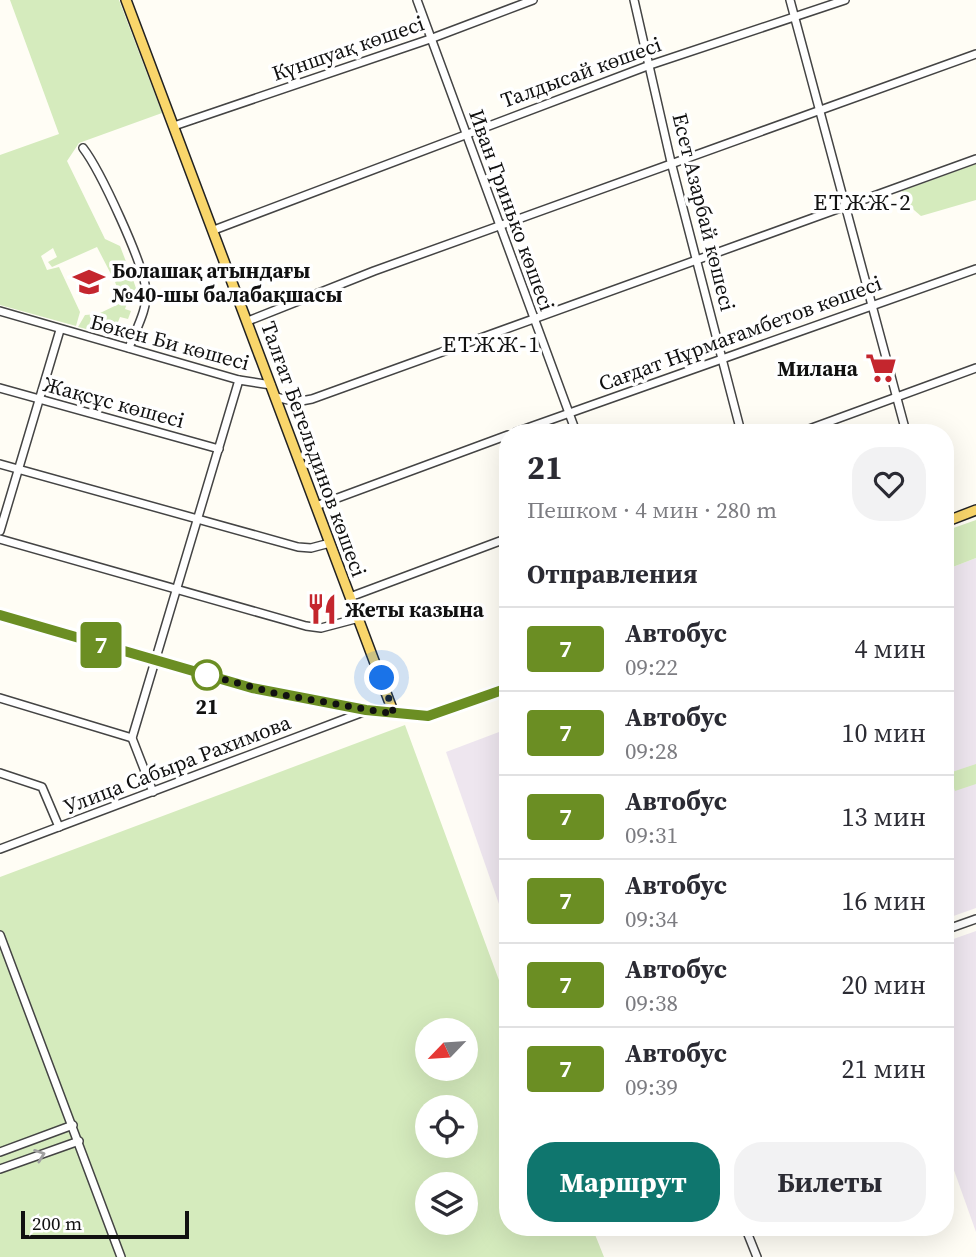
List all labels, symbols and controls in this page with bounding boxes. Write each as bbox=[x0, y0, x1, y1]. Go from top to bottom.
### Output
street label: Күншуақ көшесі bbox=[268, 8, 428, 88]
street label: Талдысай көшесі bbox=[497, 30, 665, 114]
street label: Иван Гринько көшесі bbox=[462, 105, 562, 315]
street label: Есет Азарбай көшесі bbox=[665, 110, 743, 314]
district label: ЕТЖЖ-2 bbox=[813, 186, 913, 218]
place label: Болашақ атындағы №40-шы балабақшасы bbox=[111, 256, 342, 309]
school or university icon: Болашақ атындағы №40-шы балабақшасы bbox=[72, 265, 106, 299]
street label: Сағдат Нұрмағамбетов көшесі bbox=[594, 268, 886, 398]
street label: Бөкен Би көшесі bbox=[87, 307, 253, 377]
street label: Талғат Бегельдинов көшесі bbox=[254, 317, 374, 581]
district label: ЕТЖЖ-1 bbox=[442, 328, 542, 360]
supermarket icon: Милана bbox=[864, 351, 898, 385]
place label: Милана bbox=[777, 354, 859, 383]
street label: Жақсұс көшесі bbox=[40, 369, 188, 435]
text: 21 bbox=[527, 445, 563, 490]
button: heart bbox=[852, 447, 926, 521]
text: Пешком · 4 мин · 280 m bbox=[527, 494, 777, 526]
text: Отправления bbox=[527, 556, 698, 592]
restaurant icon: Жеты казына bbox=[305, 592, 339, 626]
place label: Жеты казына bbox=[345, 595, 485, 624]
text: Автобус bbox=[625, 615, 727, 651]
line badge: 7 bbox=[78, 622, 124, 668]
text: 7 bbox=[94, 628, 108, 661]
text: 4 мин bbox=[854, 631, 926, 667]
text: 7 bbox=[559, 632, 572, 665]
text: 09:22 bbox=[625, 651, 678, 683]
marker: 21 bbox=[192, 660, 222, 690]
your location bbox=[364, 660, 399, 695]
place label: 21 bbox=[196, 692, 218, 721]
text: Автобус bbox=[625, 699, 727, 735]
street label: Улица Сабыра Рахимова bbox=[59, 707, 295, 821]
text: 10 мин bbox=[841, 715, 926, 751]
text: 7 bbox=[559, 716, 572, 749]
text: 09:28 bbox=[625, 735, 678, 767]
text: Автобус bbox=[625, 783, 727, 819]
text: 13 мин bbox=[841, 799, 926, 835]
text: 7 bbox=[559, 800, 572, 833]
text: 09:31 bbox=[625, 819, 678, 851]
text: Автобус bbox=[625, 867, 727, 903]
text: 16 мин bbox=[841, 883, 926, 919]
text: 7 bbox=[559, 884, 572, 917]
text: 09:34 bbox=[625, 903, 678, 935]
text: Автобус bbox=[625, 951, 727, 987]
text: 20 мин bbox=[841, 967, 926, 1003]
text: 7 bbox=[559, 968, 572, 1001]
text: 09:38 bbox=[625, 987, 678, 1019]
north arrow bbox=[415, 1018, 478, 1082]
map controls bbox=[415, 1018, 478, 1235]
text: Автобус bbox=[625, 1035, 727, 1071]
text: 21 мин bbox=[841, 1051, 926, 1087]
text: 7 bbox=[559, 1052, 572, 1085]
text: 09:39 bbox=[625, 1071, 678, 1103]
button: locate bbox=[415, 1095, 478, 1158]
button: Маршрут bbox=[527, 1142, 720, 1222]
button: Билеты bbox=[734, 1142, 926, 1222]
one-way arrow bbox=[33, 1149, 45, 1163]
button: layers bbox=[415, 1172, 478, 1235]
scale bar bbox=[21, 1208, 189, 1240]
text: 200 m bbox=[32, 1210, 82, 1236]

